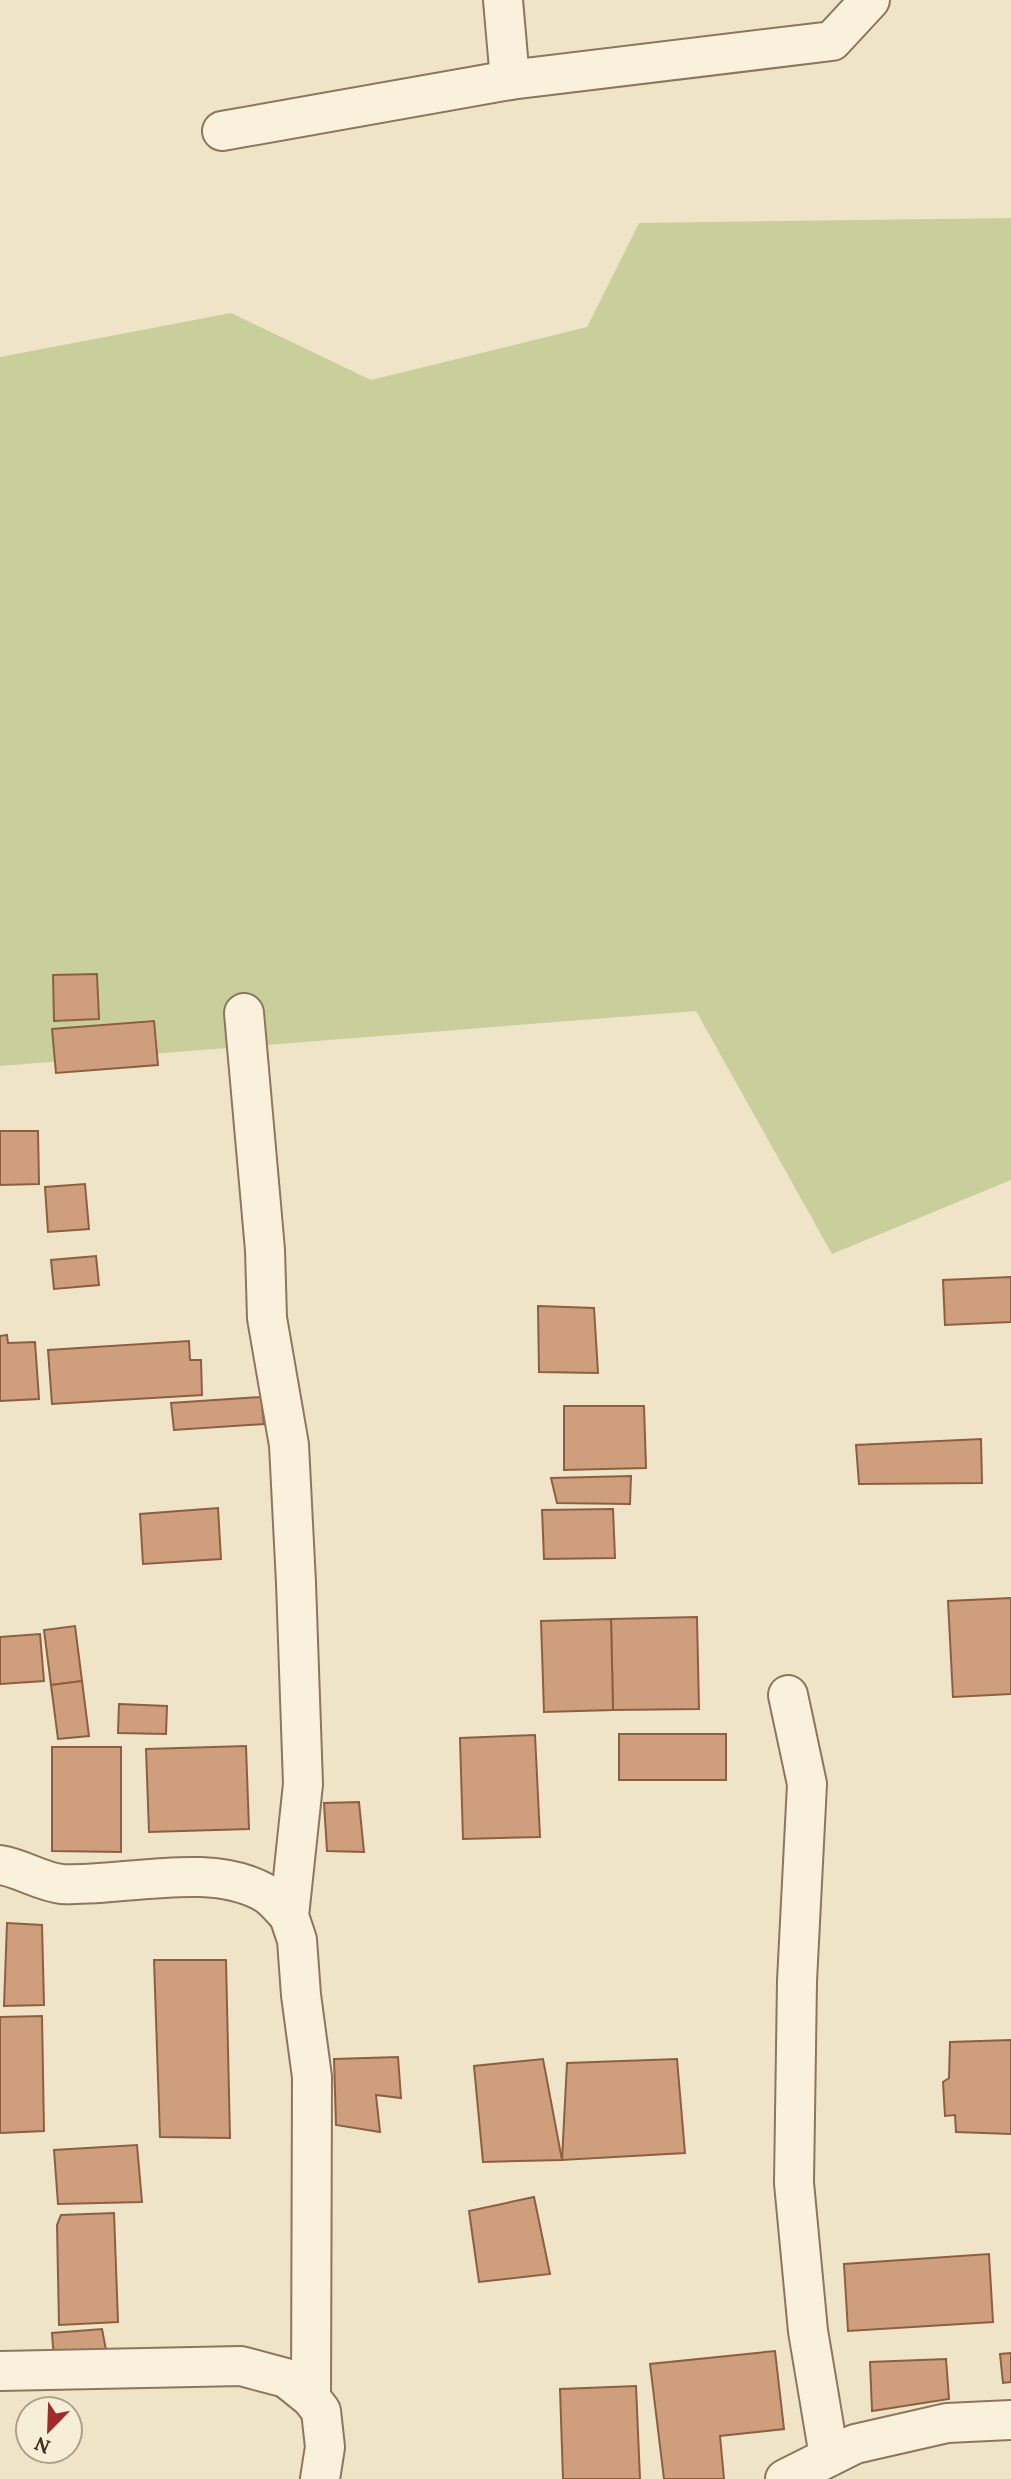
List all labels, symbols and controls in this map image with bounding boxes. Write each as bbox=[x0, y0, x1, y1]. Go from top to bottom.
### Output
north arrow bbox=[14, 2395, 84, 2465]
text: N bbox=[31, 2432, 54, 2460]

